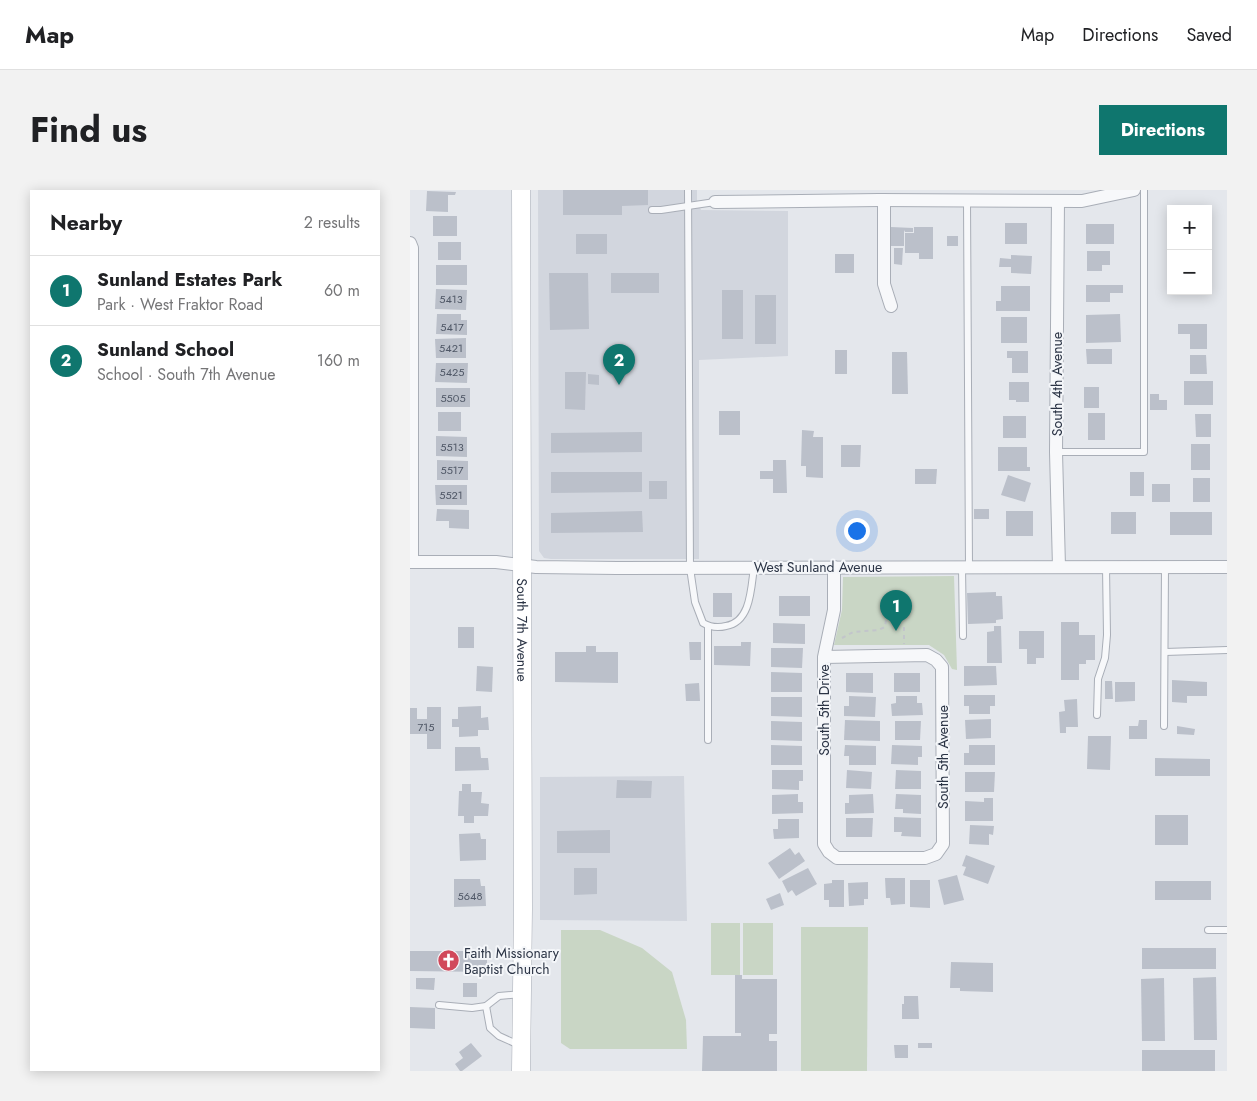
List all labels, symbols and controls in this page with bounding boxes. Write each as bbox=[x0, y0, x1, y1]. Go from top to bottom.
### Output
text: Map bbox=[25, 17, 74, 52]
text: Map bbox=[1021, 22, 1054, 48]
text: Directions bbox=[1082, 22, 1158, 48]
text: Saved bbox=[1186, 22, 1232, 48]
text: Find us bbox=[30, 105, 147, 155]
button: Directions bbox=[1099, 105, 1227, 155]
map controls bbox=[1167, 205, 1212, 295]
button: + bbox=[1167, 205, 1212, 250]
text: Nearby bbox=[50, 208, 122, 238]
text: 2 results bbox=[304, 211, 360, 234]
button: − bbox=[1167, 250, 1212, 295]
text: Sunland Estates Park bbox=[97, 266, 282, 293]
text: 1 bbox=[62, 279, 70, 302]
text: 60 m bbox=[324, 279, 360, 302]
house number: 5413 bbox=[439, 291, 463, 307]
text: Park · West Fraktor Road bbox=[97, 293, 263, 316]
house number: 5417 bbox=[440, 319, 464, 335]
street label: South 4th Avenue bbox=[1047, 332, 1067, 436]
text: Sunland School bbox=[97, 336, 234, 363]
house number: 5421 bbox=[439, 340, 463, 356]
pin: 2 bbox=[603, 344, 635, 385]
text: 2 bbox=[61, 349, 71, 372]
text: 160 m bbox=[317, 349, 360, 372]
text: School · South 7th Avenue bbox=[97, 363, 276, 386]
house number: 5425 bbox=[439, 364, 465, 380]
house number: 5505 bbox=[440, 390, 466, 406]
house number: 5513 bbox=[440, 439, 464, 455]
house number: 5517 bbox=[440, 462, 464, 478]
house number: 5521 bbox=[439, 487, 463, 503]
your location bbox=[844, 518, 870, 544]
street label: West Sunland Avenue bbox=[754, 557, 882, 577]
street label: South 7th Avenue bbox=[512, 578, 532, 682]
pin: 1 bbox=[880, 590, 912, 631]
street label: South 5th Drive bbox=[814, 664, 834, 756]
street label: South 5th Avenue bbox=[933, 705, 953, 809]
house number: 715 bbox=[418, 719, 434, 735]
house number: 5648 bbox=[458, 888, 482, 904]
place label: Faith Missionary Baptist Church bbox=[464, 943, 560, 979]
church icon: Faith Missionary Baptist Church bbox=[436, 949, 460, 973]

